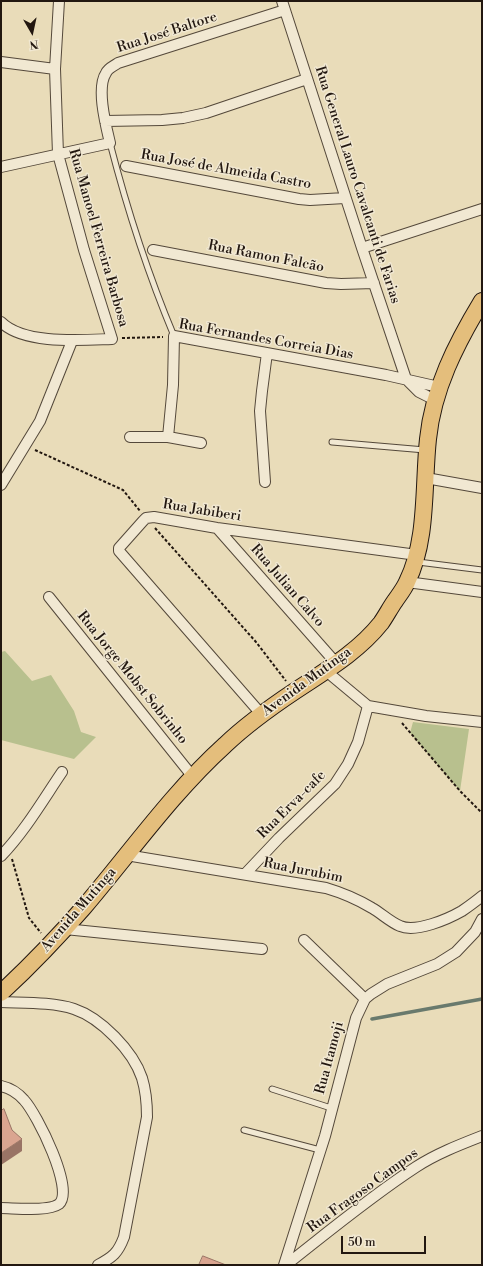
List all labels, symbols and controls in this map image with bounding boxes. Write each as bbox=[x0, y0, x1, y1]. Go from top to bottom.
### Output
street label: Rua José Baltore bbox=[115, 9, 219, 57]
north arrow bbox=[12, 12, 52, 52]
text: N bbox=[28, 36, 39, 51]
street label: Rua General Lauro Cavalcanti de Farias bbox=[311, 64, 403, 306]
street label: Rua Manoel Ferreira Barbosa bbox=[64, 147, 132, 329]
street label: Rua José de Almeida Castro bbox=[139, 147, 313, 193]
street label: Rua Ramon Falcão bbox=[207, 238, 325, 276]
street label: Rua Fernandes Correia Dias bbox=[177, 316, 355, 364]
street label: Rua Jabiberi bbox=[162, 497, 242, 525]
street label: Rua Julian Calvo bbox=[247, 541, 327, 631]
street label: Rua Jorge Mobst Sobrinho bbox=[73, 608, 191, 748]
street label: Avenida Mutinga bbox=[259, 644, 355, 720]
street label: Rua Erva-cafe bbox=[254, 767, 330, 843]
street label: Rua Jurubim bbox=[262, 855, 344, 887]
street label: Avenida Mutinga bbox=[38, 864, 120, 956]
street label: Rua Itamoji bbox=[312, 1020, 348, 1096]
street label: Rua Fragoso Campos bbox=[304, 1145, 422, 1237]
scale bar bbox=[343, 1228, 428, 1254]
text: 50 m bbox=[348, 1235, 376, 1250]

